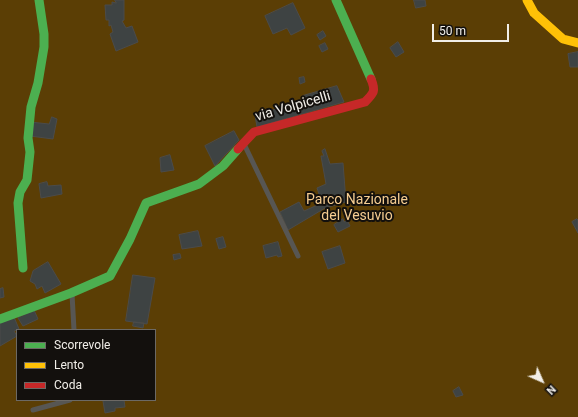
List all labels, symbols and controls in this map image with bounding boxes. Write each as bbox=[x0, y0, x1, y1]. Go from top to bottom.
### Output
scale bar bbox=[434, 16, 511, 42]
text: 50 m bbox=[439, 24, 466, 38]
street label: via Volpicelli bbox=[253, 88, 333, 126]
park label: Parco Nazionale del Vesuvio bbox=[306, 192, 408, 224]
legend bbox=[16, 329, 156, 401]
text: Scorrevole bbox=[54, 338, 110, 352]
text: Lento bbox=[54, 358, 84, 372]
north arrow bbox=[522, 361, 562, 401]
text: Coda bbox=[54, 378, 82, 392]
text: N bbox=[544, 382, 558, 397]

